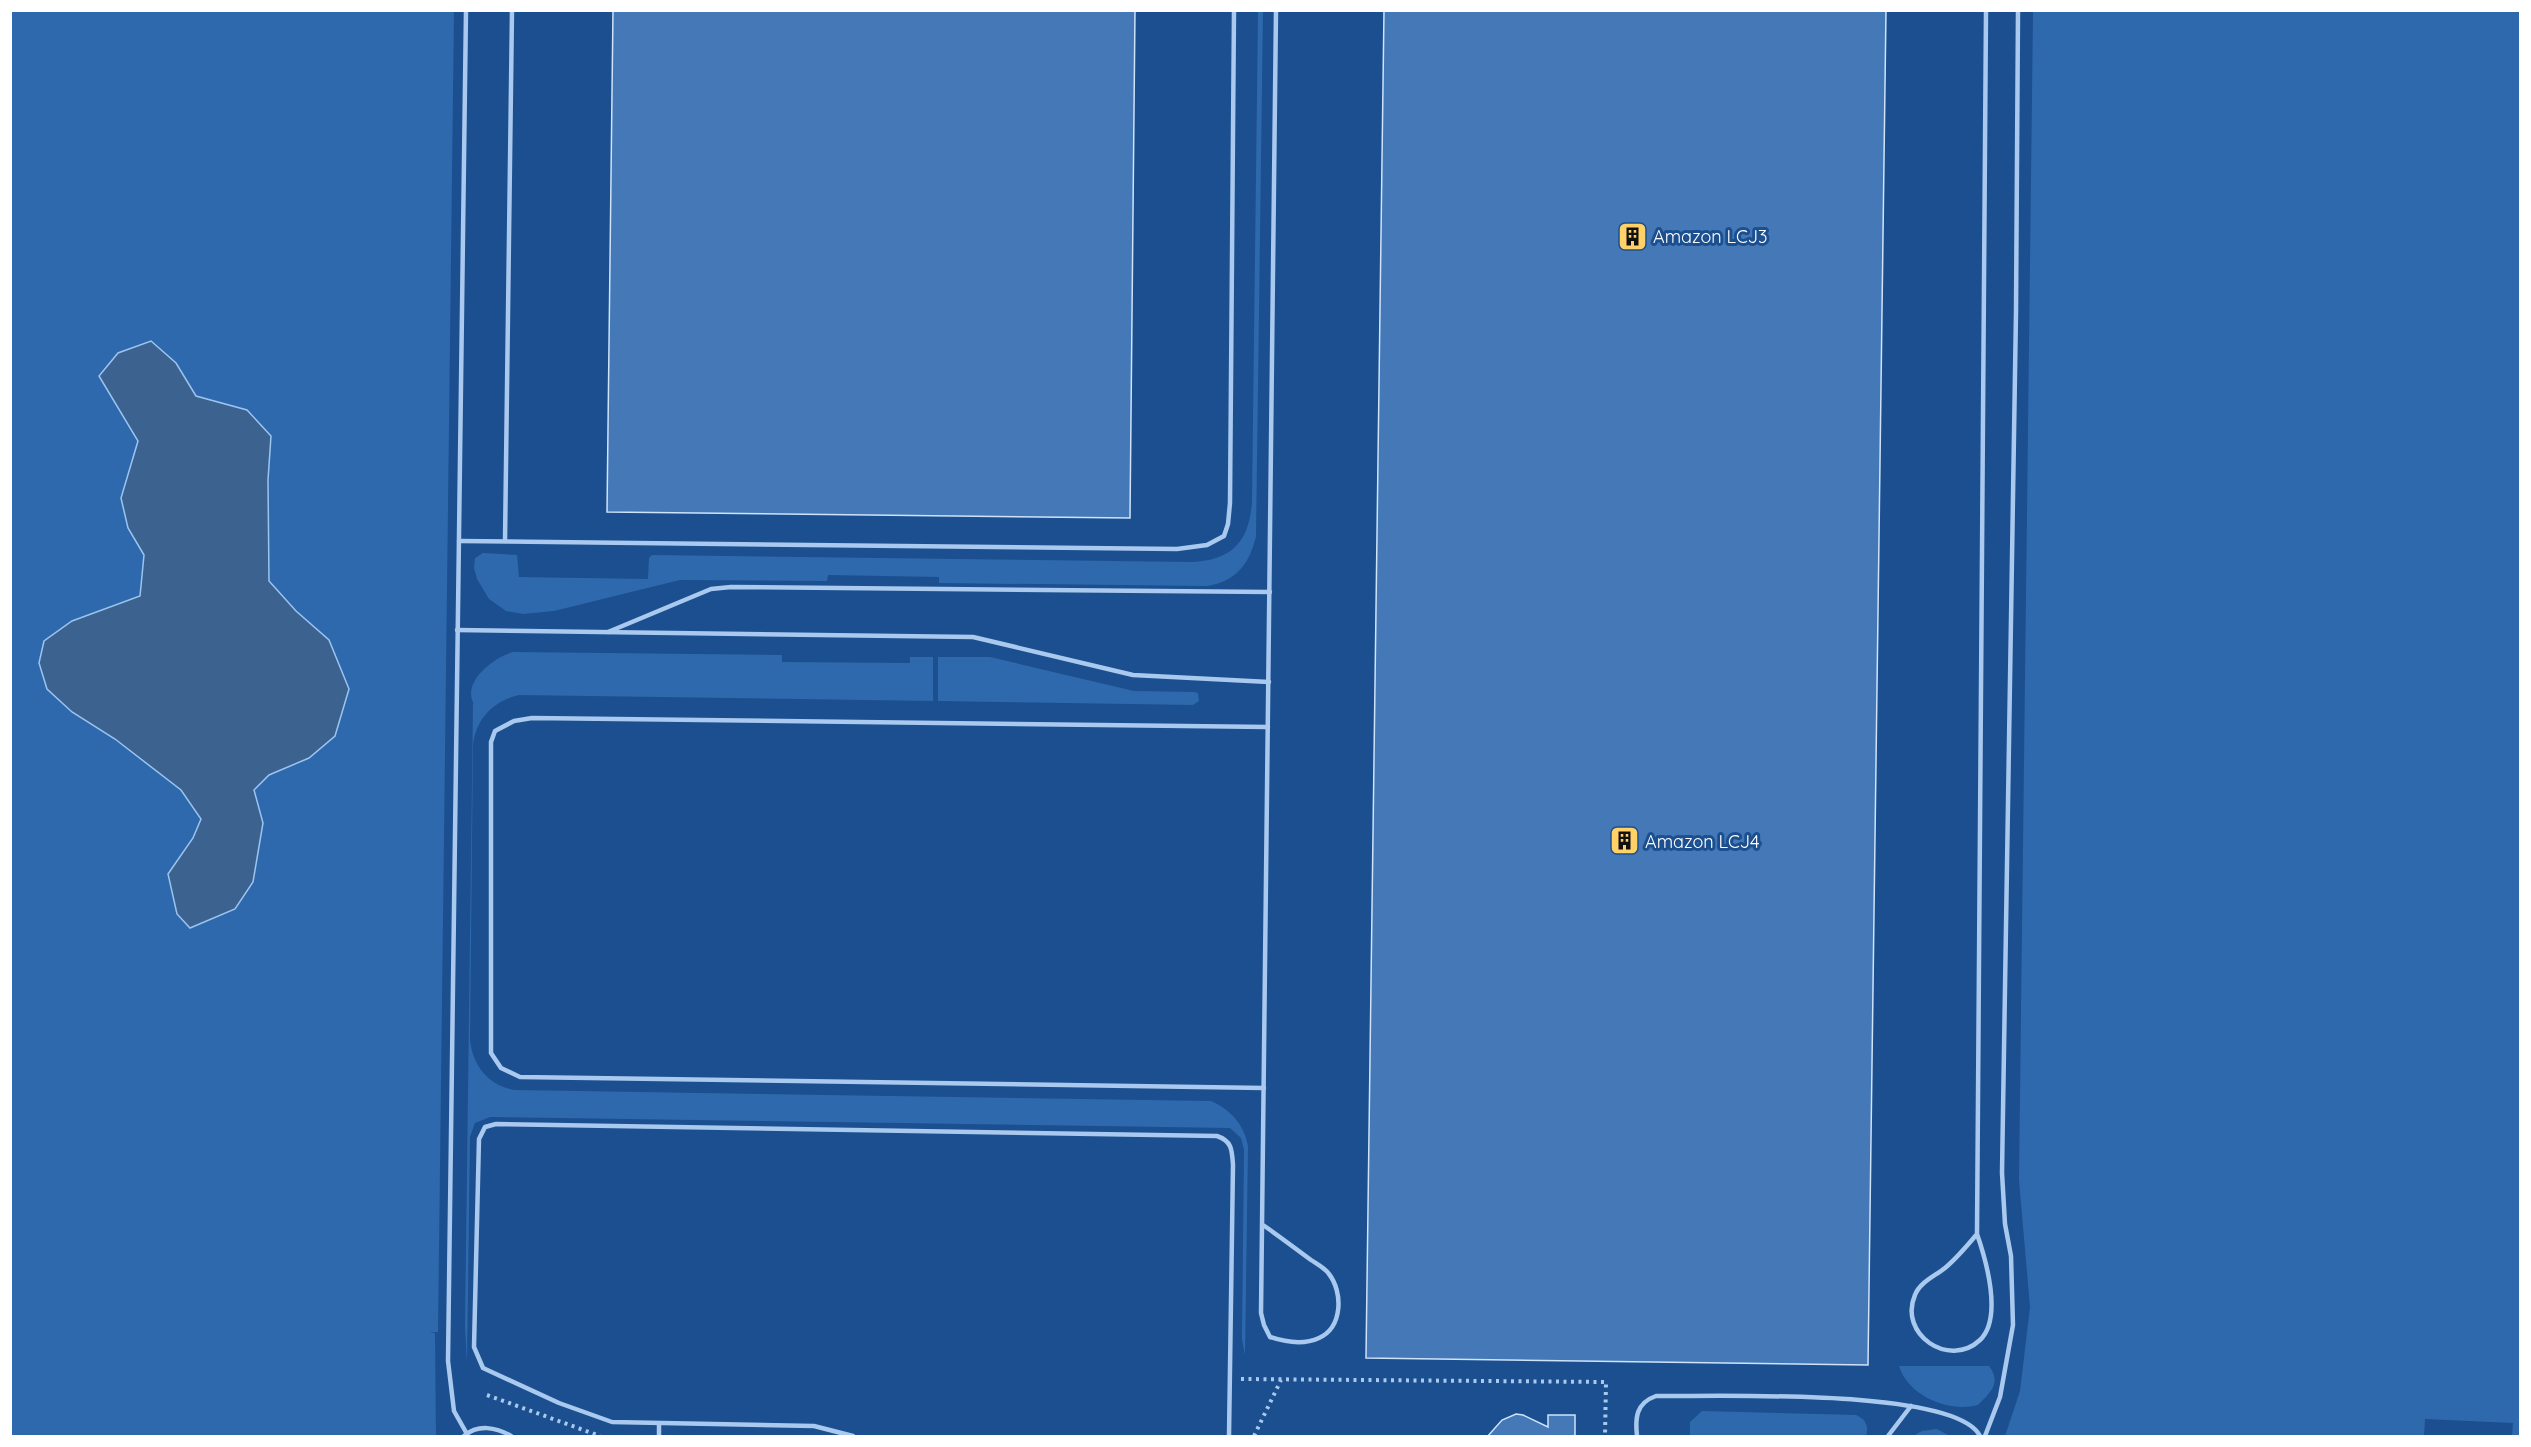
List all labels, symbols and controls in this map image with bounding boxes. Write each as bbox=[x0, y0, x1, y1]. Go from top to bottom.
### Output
building icon: Amazon LCJ3 bbox=[1616, 220, 1648, 252]
place label: Amazon LCJ3 bbox=[1653, 225, 1767, 248]
building icon: Amazon LCJ4 bbox=[1608, 825, 1640, 857]
place label: Amazon LCJ4 bbox=[1645, 830, 1760, 853]

